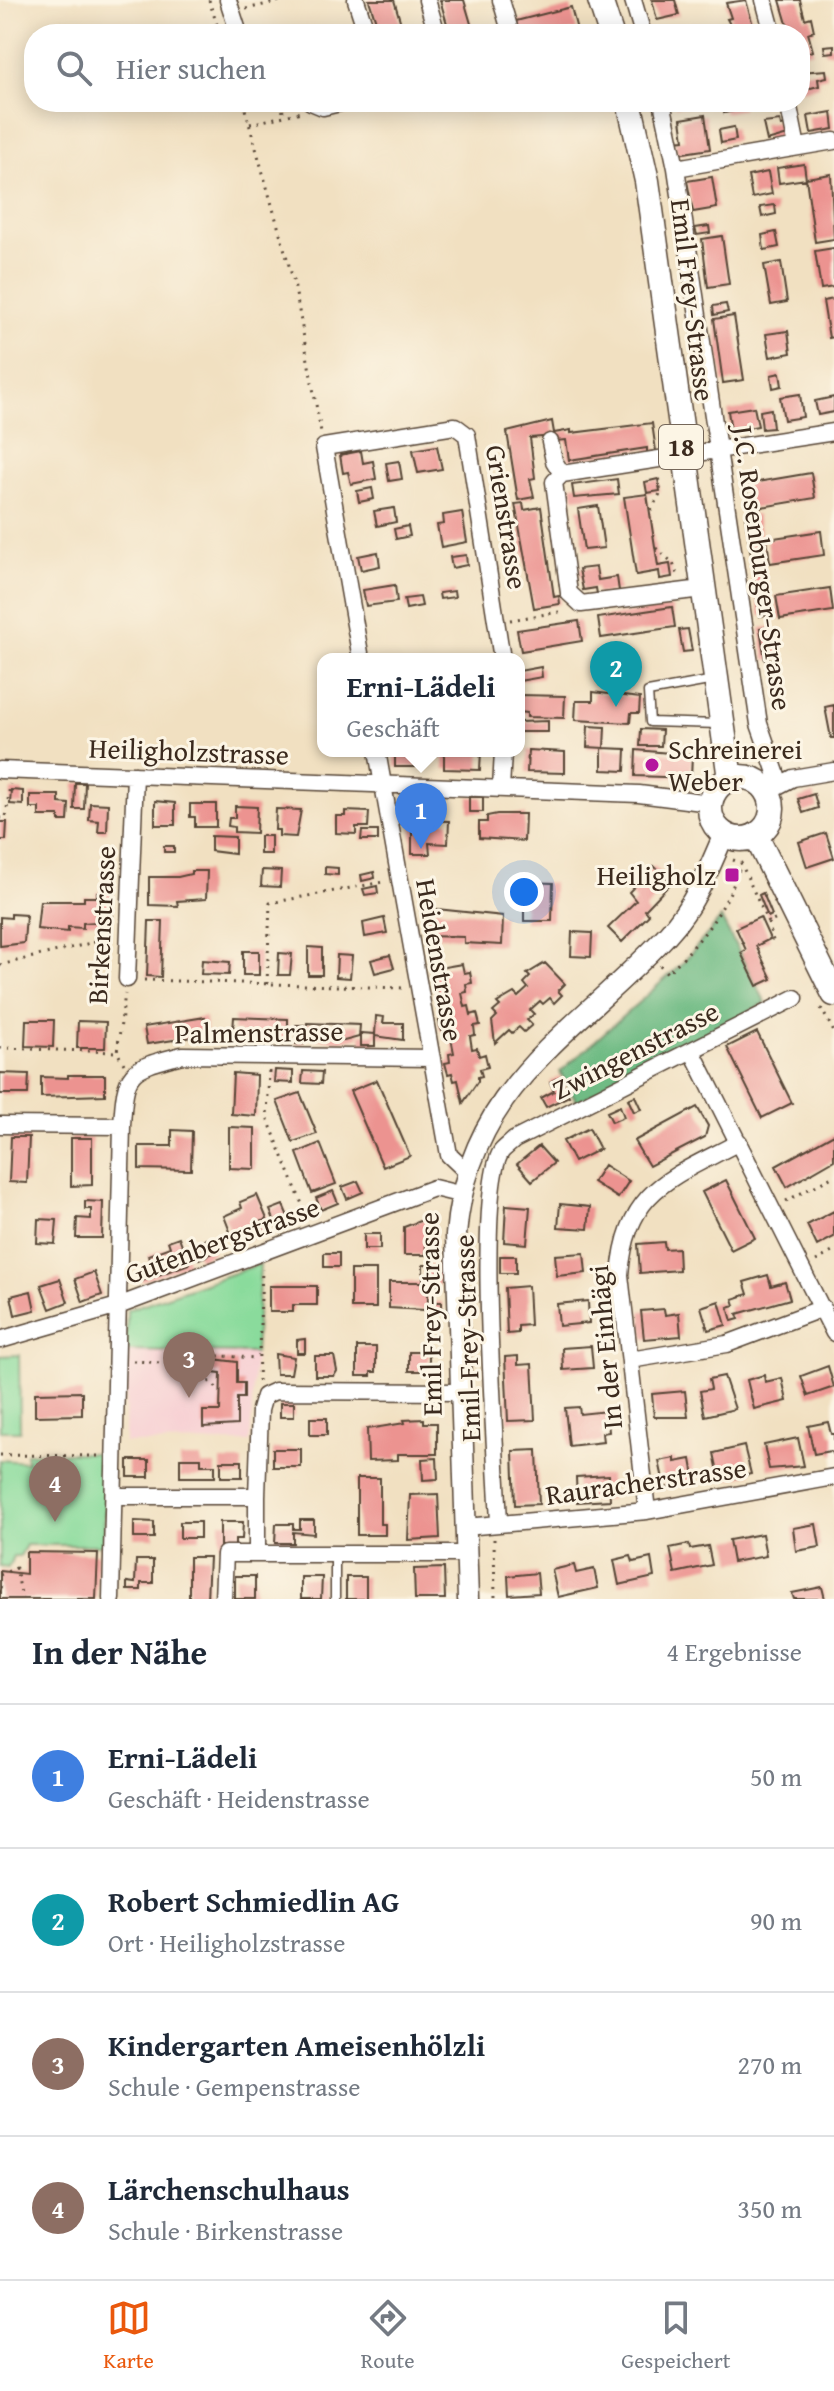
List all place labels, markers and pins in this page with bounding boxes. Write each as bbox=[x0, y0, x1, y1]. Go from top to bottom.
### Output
pin: 2 bbox=[590, 641, 642, 707]
place label: Schreinerei Weber bbox=[668, 728, 803, 801]
marker: Schreinerei Weber bbox=[643, 756, 661, 774]
pin: 1 bbox=[395, 783, 447, 849]
place label: Heiligholz bbox=[597, 854, 716, 895]
marker: Heiligholz bbox=[723, 866, 741, 884]
pin: 3 bbox=[163, 1332, 215, 1398]
pin: 4 bbox=[29, 1456, 81, 1522]

